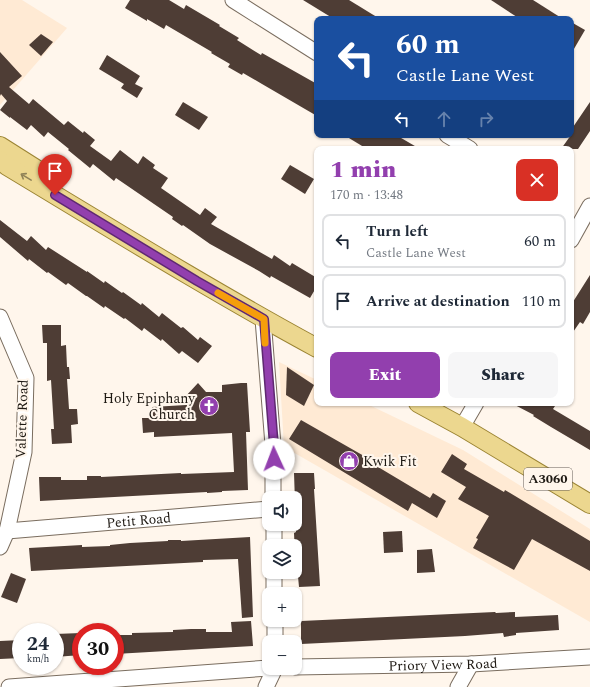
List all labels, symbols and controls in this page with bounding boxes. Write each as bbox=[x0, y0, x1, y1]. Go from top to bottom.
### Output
text: 60 m bbox=[396, 23, 460, 66]
icon: left bbox=[330, 32, 382, 84]
text: Castle Lane West bbox=[396, 62, 534, 89]
icon: left bbox=[391, 108, 413, 130]
icon: ahead bbox=[433, 108, 455, 130]
icon: right bbox=[475, 108, 497, 130]
text: 1 min bbox=[330, 152, 396, 188]
pin bbox=[38, 154, 72, 195]
button: close bbox=[516, 159, 558, 201]
icon: arrive bbox=[44, 160, 66, 182]
one-way arrow bbox=[20, 173, 32, 181]
text: 170 m · 13:48 bbox=[330, 185, 403, 205]
text: Turn left bbox=[366, 220, 428, 243]
icon: left bbox=[332, 230, 354, 252]
text: 60 m bbox=[524, 230, 556, 253]
text: Castle Lane West bbox=[366, 243, 466, 263]
icon: arrive bbox=[332, 290, 354, 312]
text: Arrive at destination bbox=[366, 290, 510, 313]
text: 110 m bbox=[522, 290, 561, 313]
button: Exit bbox=[330, 352, 440, 398]
button: Share bbox=[448, 352, 558, 398]
street label: Valette Road bbox=[10, 379, 34, 459]
place label: Holy Epiphany Church bbox=[103, 388, 196, 425]
church icon: Holy Epiphany Church bbox=[198, 395, 220, 417]
position arrow bbox=[253, 438, 295, 480]
shop icon: Kwik Fit bbox=[338, 450, 360, 472]
place label: Kwik Fit bbox=[363, 451, 417, 472]
road number: A3060 bbox=[524, 468, 572, 490]
map controls bbox=[262, 491, 302, 675]
button: sound bbox=[262, 491, 302, 531]
street label: Petit Road bbox=[105, 507, 172, 533]
button: layers bbox=[262, 539, 302, 579]
button: + bbox=[262, 587, 302, 627]
speed limit sign: 30 bbox=[72, 623, 124, 675]
text: 24 bbox=[27, 629, 49, 659]
button: − bbox=[262, 635, 302, 675]
text: km/h bbox=[27, 651, 49, 667]
street label: Priory View Road bbox=[388, 652, 498, 676]

